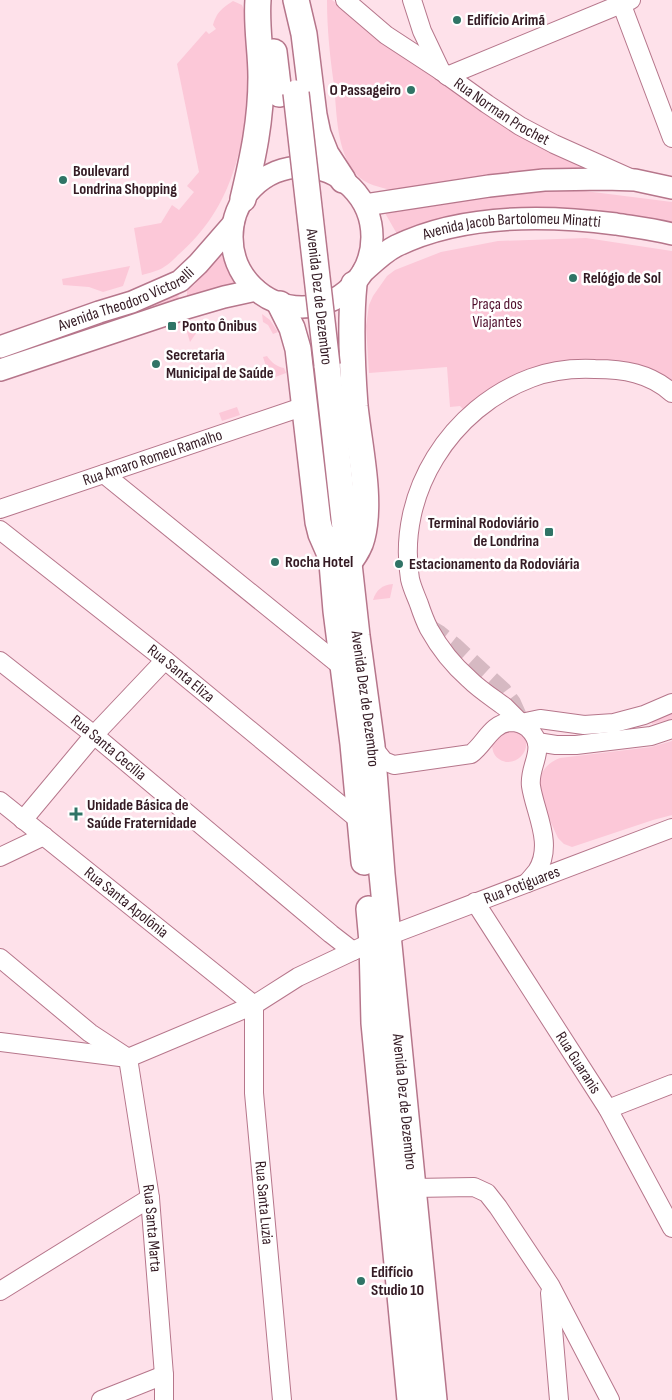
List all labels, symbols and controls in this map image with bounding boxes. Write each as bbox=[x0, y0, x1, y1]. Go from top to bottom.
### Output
place label: Edifício Arimã bbox=[467, 11, 545, 30]
marker: Edifício Arimã bbox=[451, 14, 463, 26]
street label: Rua Norman Prochet bbox=[450, 74, 553, 149]
place label: O Passageiro bbox=[329, 81, 401, 100]
marker: O Passageiro bbox=[405, 84, 417, 96]
place label: Boulevard Londrina Shopping bbox=[73, 162, 177, 199]
marker: Boulevard Londrina Shopping bbox=[57, 174, 69, 186]
street label: Avenida Jacob Bartolomeu Minatti bbox=[419, 209, 602, 244]
street label: Avenida Dez de Dezembro bbox=[302, 227, 336, 366]
street label: Avenida Theodoro Victorelli bbox=[55, 263, 198, 336]
place label: Relógio de Sol bbox=[583, 269, 661, 288]
marker: Relógio de Sol bbox=[567, 272, 579, 284]
park label: Praça dos Viajantes bbox=[471, 295, 523, 332]
place label: Ponto Ônibus bbox=[182, 317, 257, 336]
marker: Ponto Ônibus bbox=[166, 320, 178, 332]
place label: Secretaria Municipal de Saúde bbox=[166, 346, 274, 383]
marker: Secretaria Municipal de Saúde bbox=[150, 358, 162, 370]
street label: Rua Amaro Romeu Ramalho bbox=[80, 425, 225, 490]
place label: Terminal Rodoviário de Londrina bbox=[428, 514, 539, 551]
marker: Terminal Rodoviário de Londrina bbox=[543, 526, 555, 538]
place label: Rocha Hotel bbox=[285, 553, 353, 572]
place label: Estacionamento da Rodoviária bbox=[409, 555, 580, 574]
marker: Rocha Hotel bbox=[269, 556, 281, 568]
marker: Estacionamento da Rodoviária bbox=[393, 558, 405, 570]
street label: Avenida Dez de Dezembro bbox=[347, 629, 383, 767]
street label: Rua Santa Eliza bbox=[144, 640, 218, 706]
street label: Rua Santa Cecília bbox=[67, 711, 150, 784]
place label: Unidade Básica de Saúde Fraternidade bbox=[87, 796, 197, 833]
marker: Unidade Básica de Saúde Fraternidade bbox=[69, 807, 83, 821]
street label: Rua Potiguares bbox=[481, 862, 563, 908]
street label: Rua Santa Apolônia bbox=[80, 863, 172, 942]
street label: Rua Guaranis bbox=[551, 1028, 605, 1097]
street label: Avenida Dez de Dezembro bbox=[388, 1032, 421, 1171]
street label: Rua Santa Luzia bbox=[251, 1160, 277, 1245]
street label: Rua Santa Marta bbox=[138, 1183, 165, 1273]
place label: Edifício Studio 10 bbox=[371, 1263, 424, 1300]
marker: Edifício Studio 10 bbox=[355, 1275, 367, 1287]

